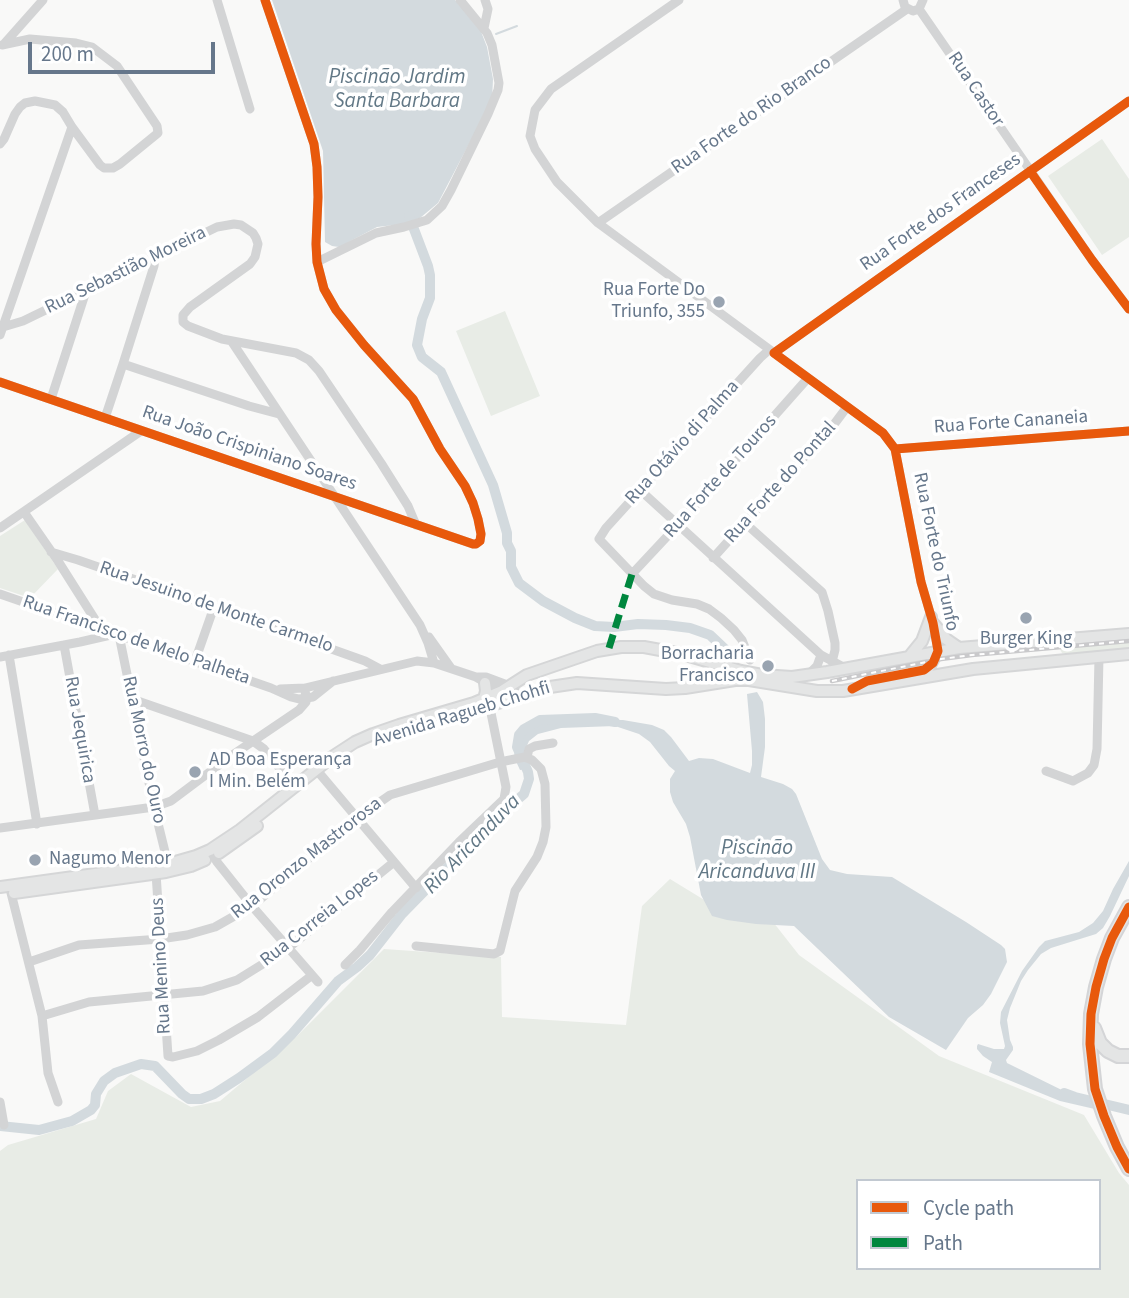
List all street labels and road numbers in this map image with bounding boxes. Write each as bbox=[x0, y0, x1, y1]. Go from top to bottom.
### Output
street label: Rua Castor bbox=[942, 48, 1008, 132]
street label: Rua Forte do Rio Branco bbox=[668, 52, 836, 180]
street label: Rua Forte dos Franceses bbox=[856, 149, 1026, 277]
street label: Rua Sebastião Moreira bbox=[42, 222, 210, 320]
street label: Rua Otávio di Palma bbox=[621, 376, 745, 510]
street label: Rua João Crispiniano Soares bbox=[139, 402, 359, 496]
street label: Rua Forte Cananeia bbox=[933, 406, 1089, 440]
street label: Rua Forte de Touros bbox=[660, 411, 782, 543]
street label: Rua Forte do Pontal bbox=[720, 417, 842, 549]
street label: Rua Forte do Triunfo bbox=[907, 471, 963, 633]
street label: Rua Jesuino de Monte Carmelo bbox=[96, 557, 336, 659]
street label: Rua Francisco de Melo Palheta bbox=[19, 591, 253, 691]
street label: Rua Morro do Ouro bbox=[116, 674, 170, 826]
street label: Rua Jequirica bbox=[58, 675, 100, 785]
street label: Avenida Ragueb Chohfi bbox=[371, 677, 553, 753]
street label: Rua Oronzo Mastrorosa bbox=[227, 793, 387, 925]
street label: Rua Correia Lopes bbox=[256, 866, 384, 972]
street label: Rua Menino Deus bbox=[147, 897, 177, 1035]

